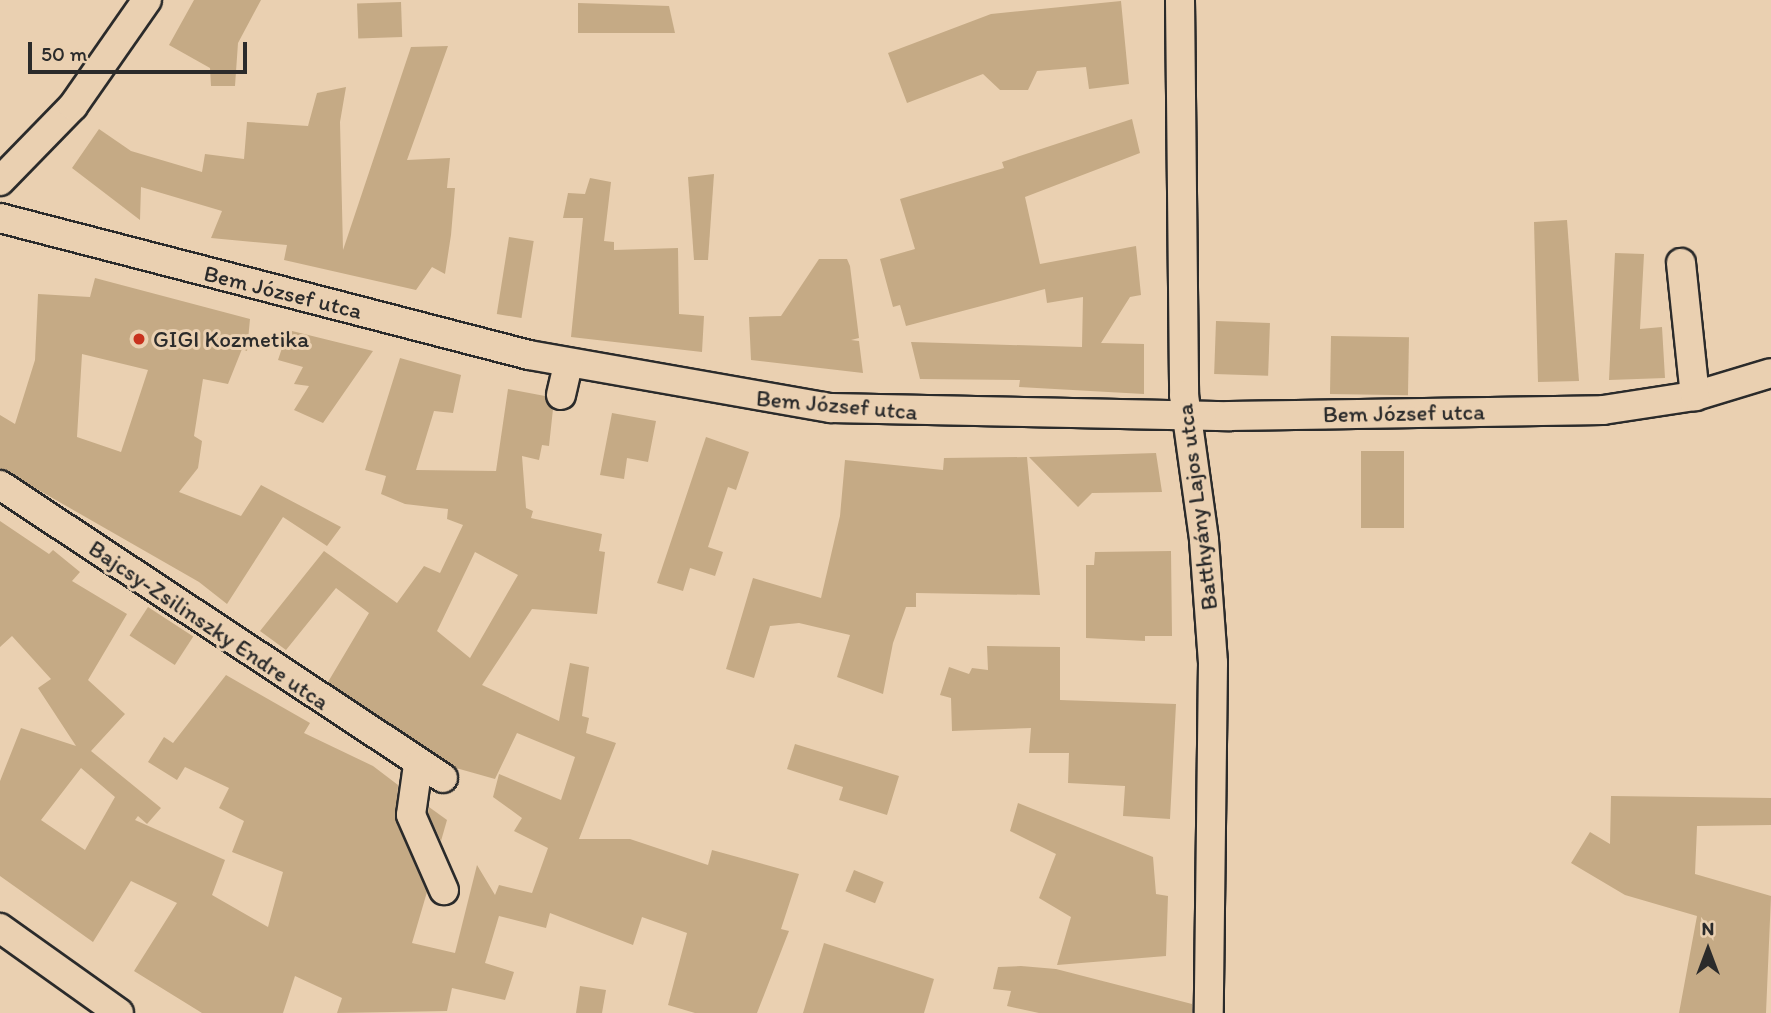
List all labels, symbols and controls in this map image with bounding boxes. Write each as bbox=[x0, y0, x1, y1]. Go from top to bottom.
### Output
scale bar bbox=[32, 28, 250, 72]
text: 50 m bbox=[41, 41, 87, 66]
street label: Bem József utca bbox=[201, 259, 365, 325]
place label: GIGI Kozmetika bbox=[153, 325, 309, 353]
marker: GIGI Kozmetika bbox=[131, 331, 147, 347]
street label: Bem József utca bbox=[755, 384, 919, 426]
street label: Bem József utca bbox=[1323, 398, 1485, 428]
street label: Batthyány Lajos utca bbox=[1171, 403, 1223, 611]
street label: Bajcsy-Zsilinszky Endre utca bbox=[84, 534, 334, 716]
north arrow bbox=[1673, 915, 1743, 985]
text: N bbox=[1702, 917, 1714, 940]

